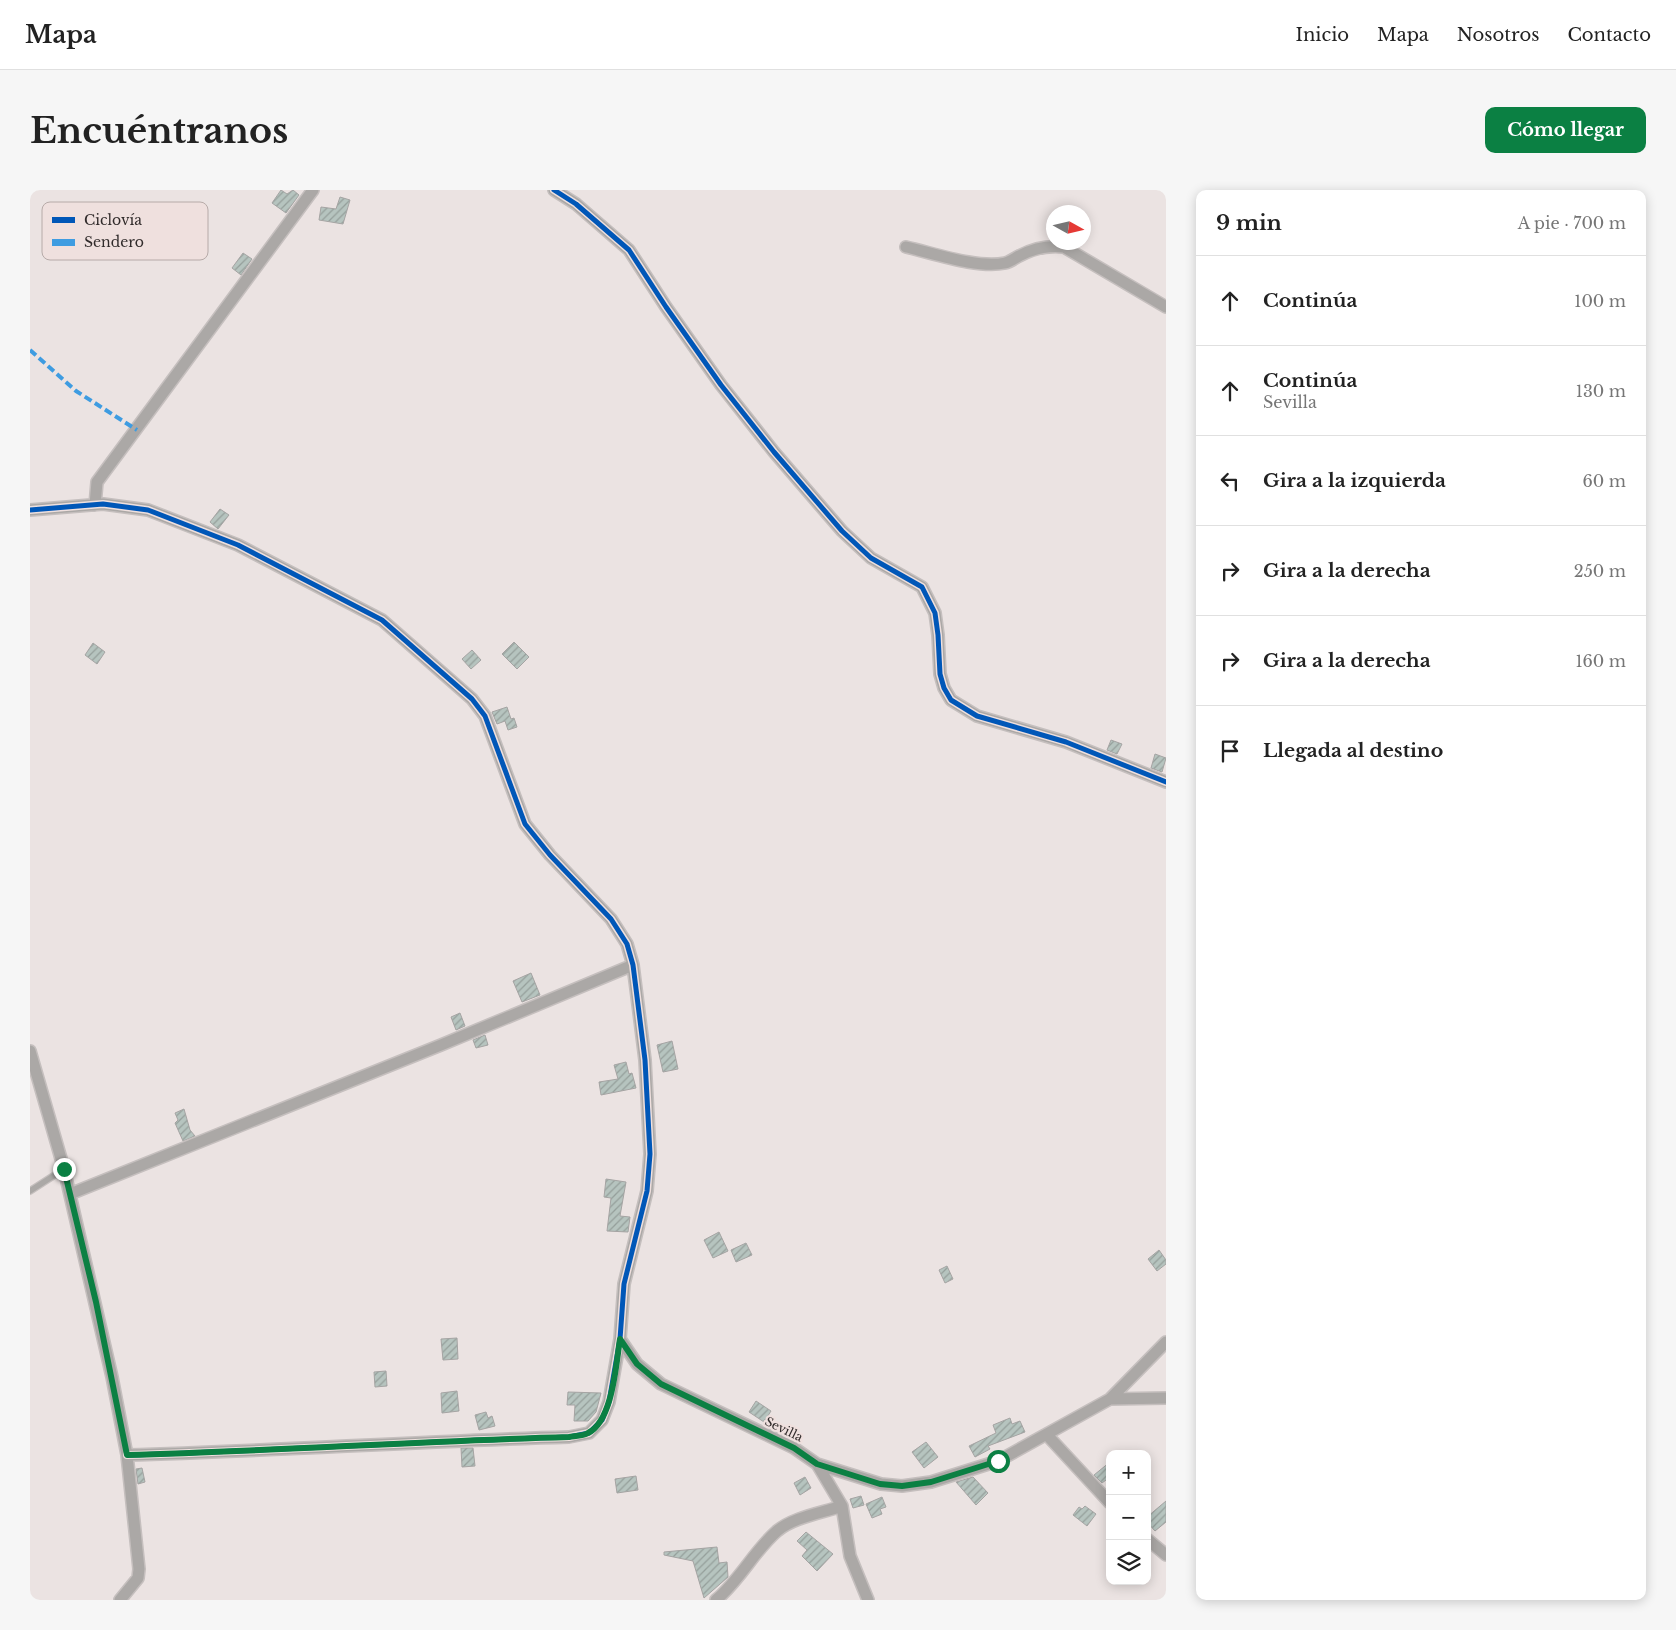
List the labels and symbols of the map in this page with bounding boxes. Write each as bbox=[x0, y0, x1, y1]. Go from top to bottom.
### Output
legend bbox=[42, 202, 208, 260]
north arrow bbox=[1046, 205, 1091, 250]
text: Ciclovía bbox=[84, 211, 142, 229]
text: Sendero bbox=[84, 233, 144, 251]
route end bbox=[53, 1158, 76, 1181]
street label: Sevilla bbox=[763, 1413, 806, 1445]
route start bbox=[987, 1450, 1010, 1473]

